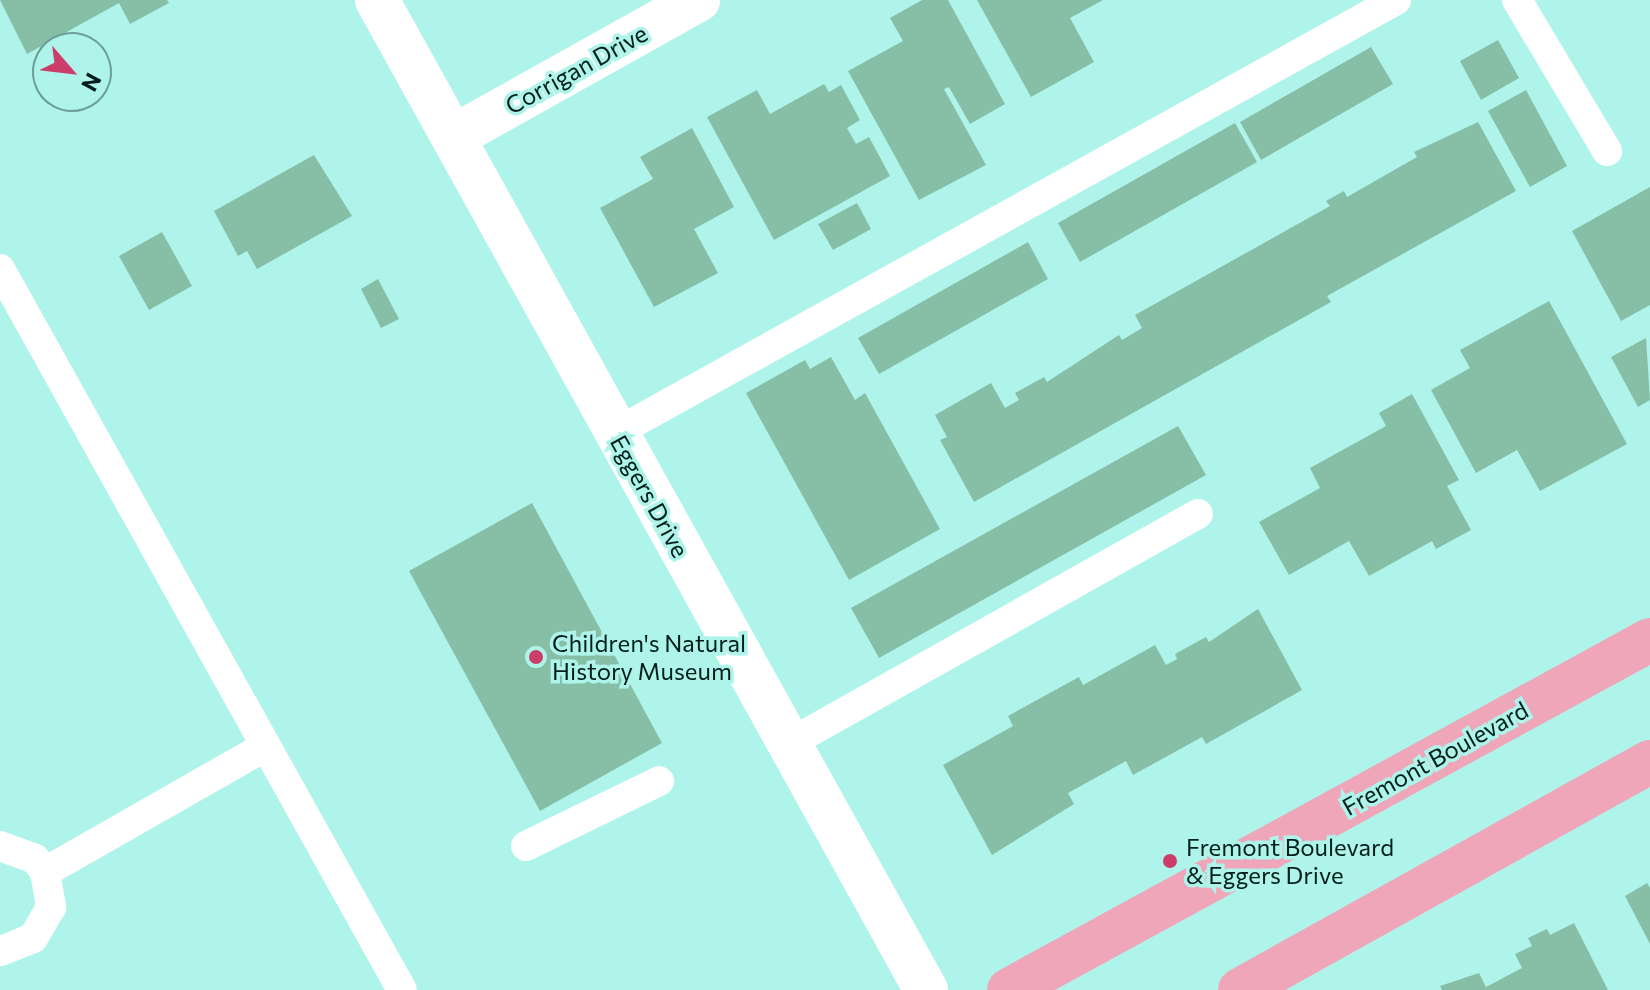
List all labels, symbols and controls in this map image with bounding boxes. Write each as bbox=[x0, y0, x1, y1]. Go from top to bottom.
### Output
street label: Corrigan Drive bbox=[500, 18, 652, 120]
north arrow bbox=[32, 32, 112, 112]
text: N bbox=[76, 69, 108, 96]
street label: Eggers Drive bbox=[605, 430, 695, 562]
place label: Children's Natural History Museum bbox=[552, 629, 746, 685]
marker: Children's Natural History Museum bbox=[527, 648, 545, 666]
street label: Fremont Boulevard bbox=[1337, 695, 1533, 821]
place label: Fremont Boulevard & Eggers Drive bbox=[1186, 833, 1394, 889]
marker: Fremont Boulevard & Eggers Drive bbox=[1161, 852, 1179, 870]

